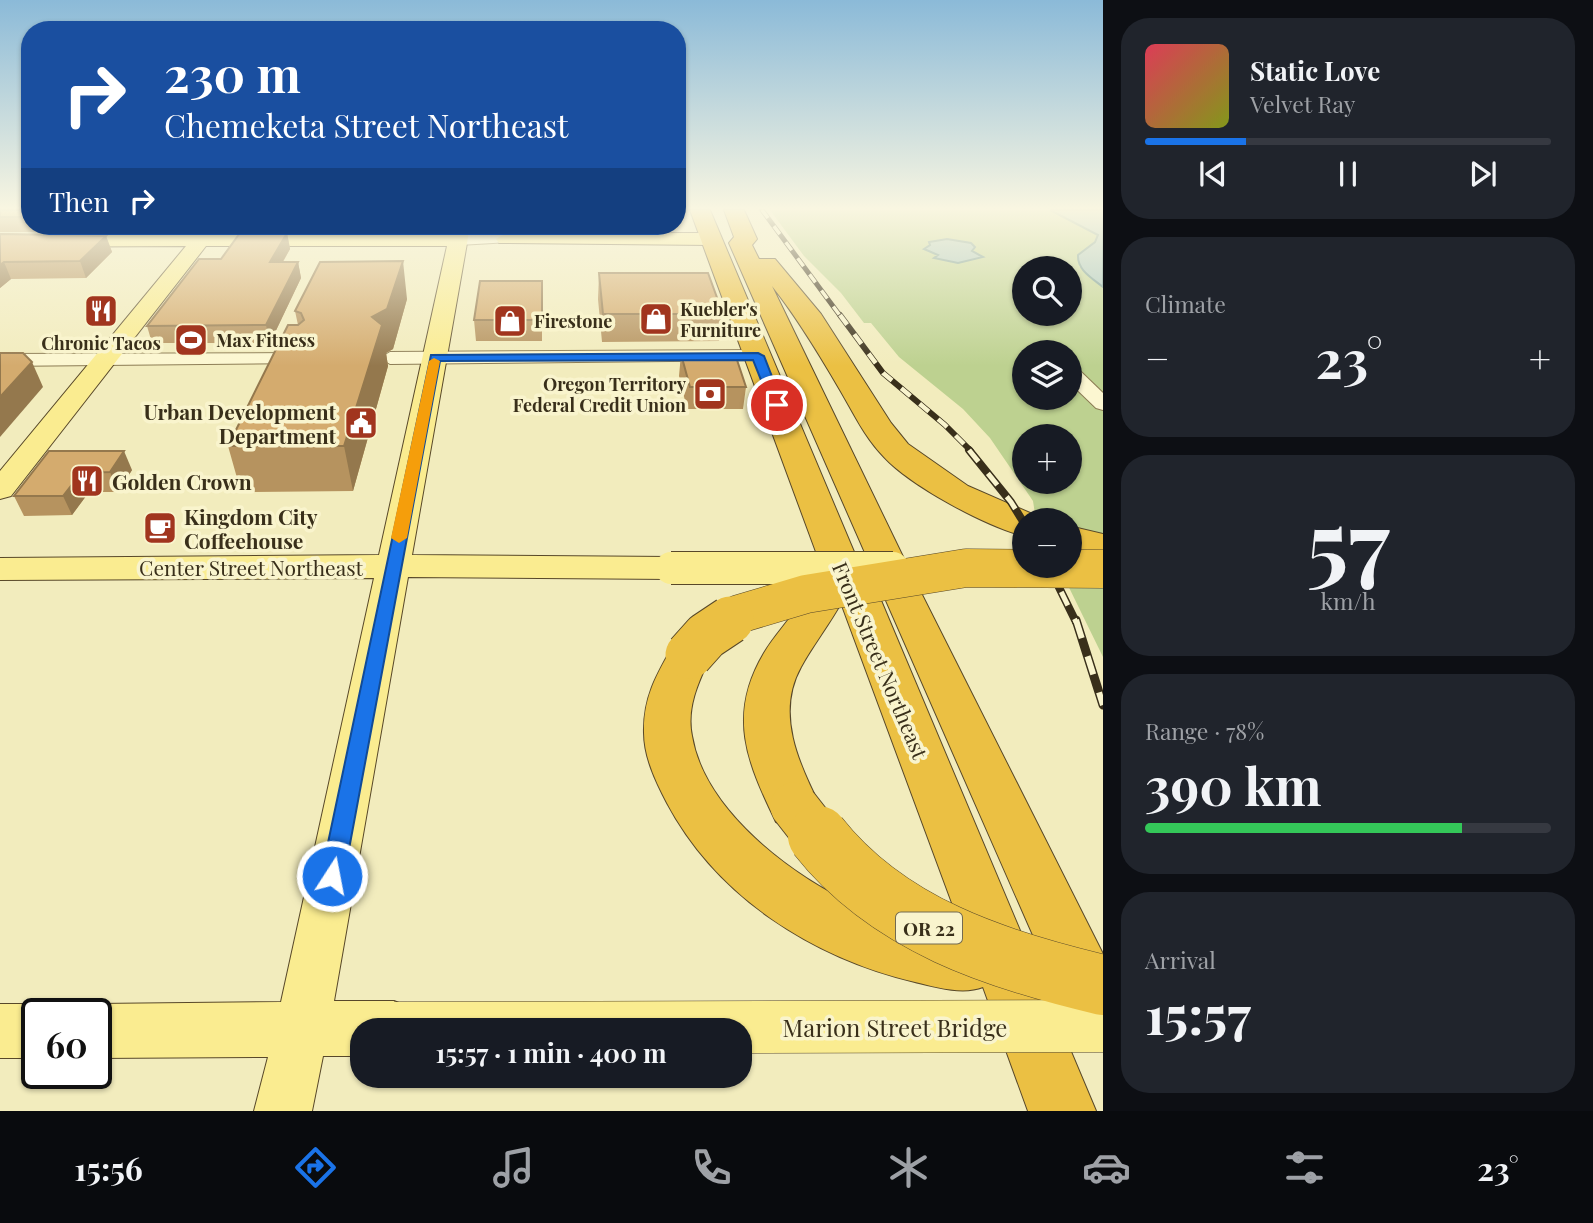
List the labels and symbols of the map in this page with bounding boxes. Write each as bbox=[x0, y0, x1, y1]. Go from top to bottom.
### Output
restaurant icon: Chronic Tacos bbox=[82, 292, 120, 330]
place label: Kuebler's Furniture bbox=[680, 297, 761, 342]
shop icon: Kuebler's Furniture bbox=[637, 300, 675, 338]
shop icon: Firestone bbox=[491, 302, 529, 340]
place label: Firestone bbox=[534, 309, 612, 333]
sports icon: Max Fitness bbox=[172, 321, 210, 359]
place label: Max Fitness bbox=[216, 328, 315, 352]
place label: Chronic Tacos bbox=[41, 331, 161, 355]
place label: Oregon Territory Federal Credit Union bbox=[513, 372, 687, 417]
bank icon: Oregon Territory Federal Credit Union bbox=[691, 375, 729, 413]
pin bbox=[747, 375, 807, 435]
place label: Urban Development Department bbox=[143, 397, 337, 449]
public building icon: Urban Development Department bbox=[342, 404, 380, 442]
restaurant icon: Golden Crown bbox=[68, 462, 106, 500]
place label: Golden Crown bbox=[112, 467, 252, 495]
place label: Kingdom City Coffeehouse bbox=[184, 502, 318, 554]
cafe icon: Kingdom City Coffeehouse bbox=[141, 509, 179, 547]
street label: Center Street Northeast bbox=[139, 553, 364, 581]
street label: Front Street Northeast bbox=[827, 557, 935, 763]
position arrow bbox=[295, 839, 369, 913]
road number: OR 22 bbox=[896, 912, 962, 944]
speed limit sign: 60 bbox=[21, 998, 112, 1089]
street label: Marion Street Bridge bbox=[783, 1011, 1007, 1043]

